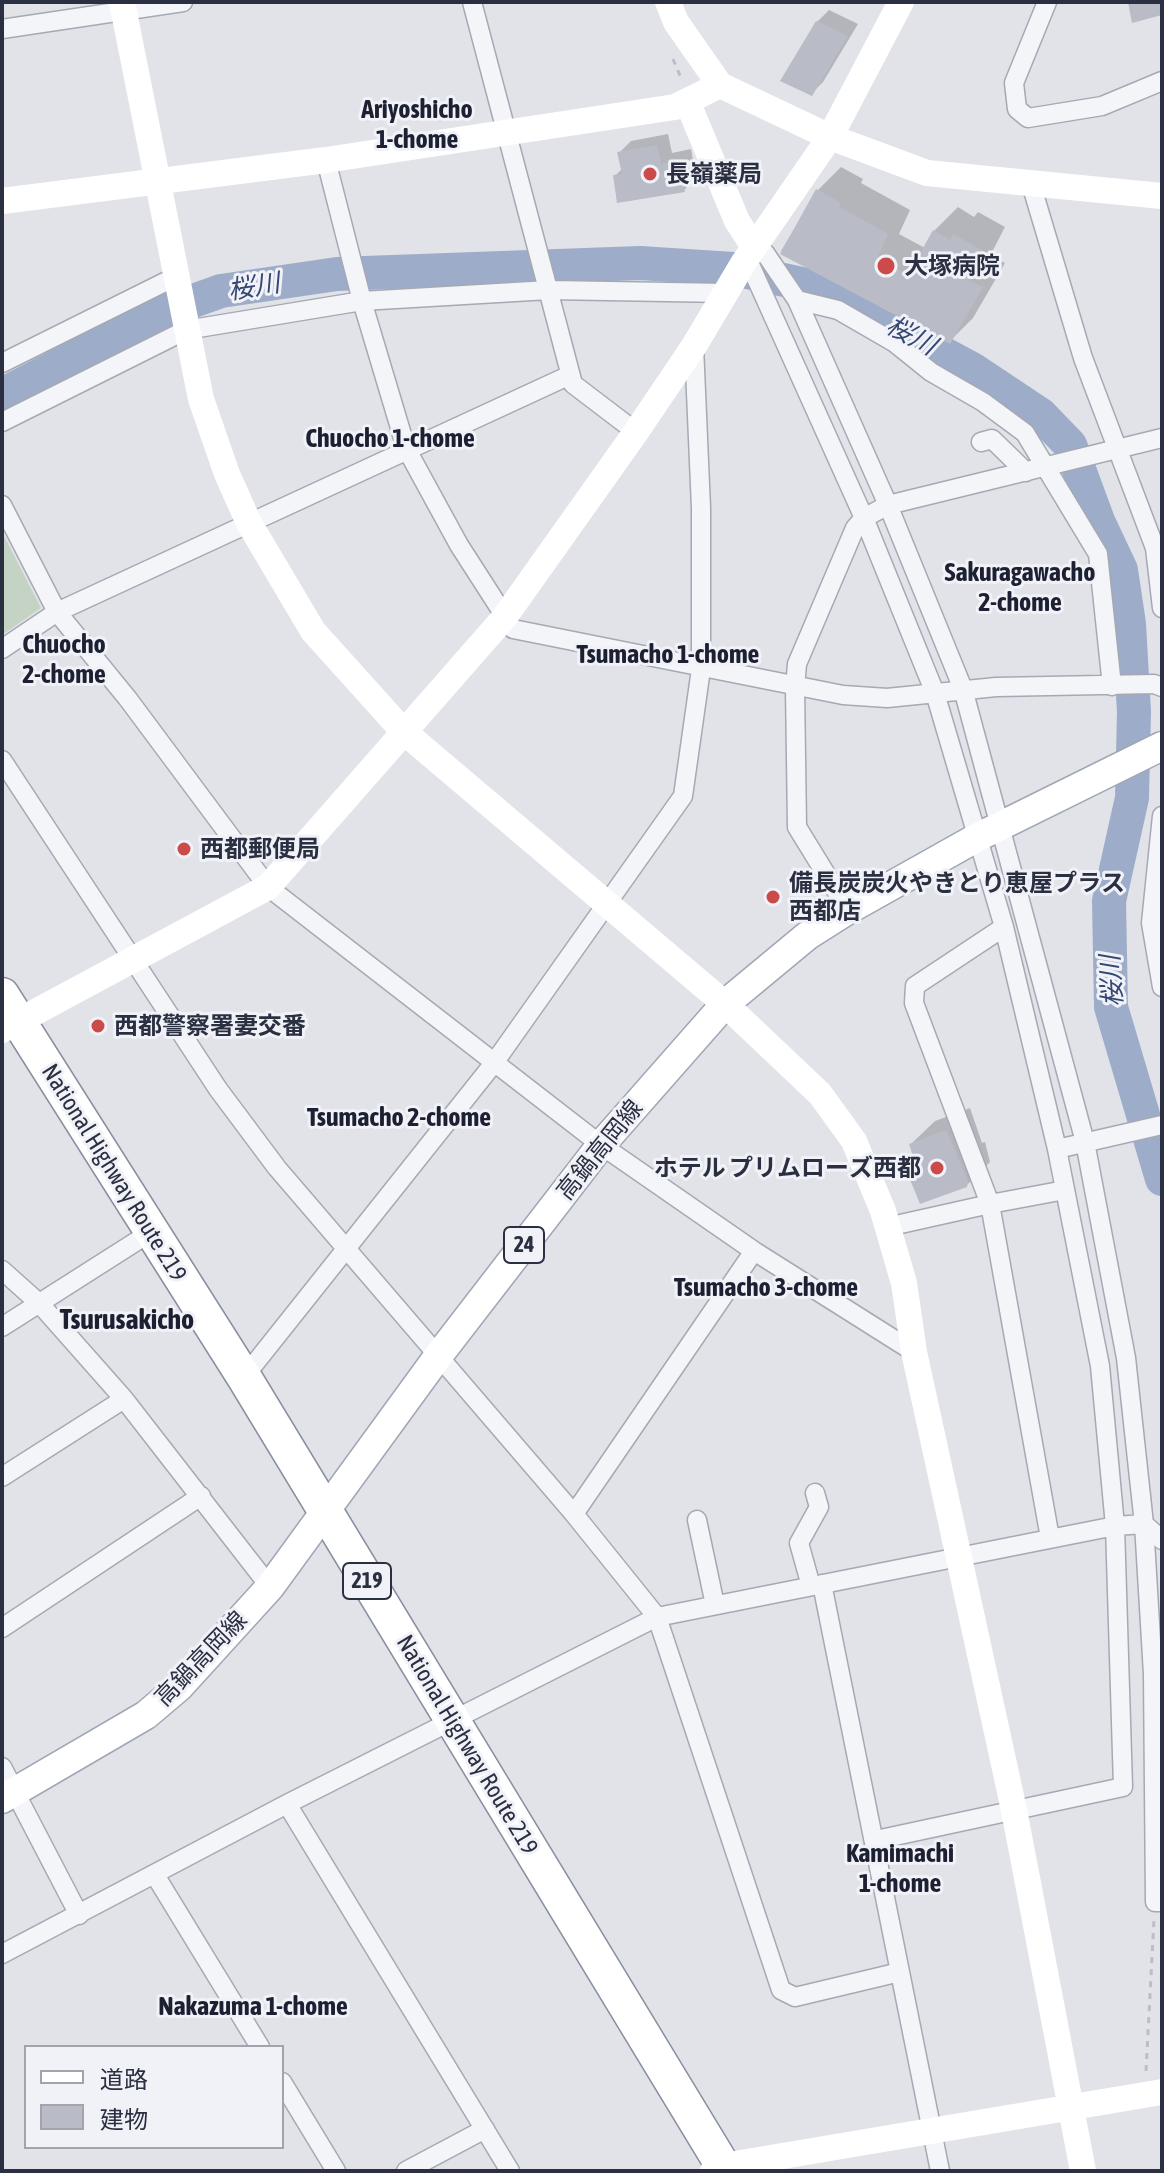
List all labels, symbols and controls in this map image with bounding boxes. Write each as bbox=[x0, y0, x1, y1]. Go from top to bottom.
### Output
district label: Ariyoshicho 1-chome bbox=[361, 94, 473, 156]
place label: 長嶺薬局 bbox=[666, 160, 762, 188]
marker: 長嶺薬局 bbox=[641, 165, 659, 183]
place label: 大塚病院 bbox=[904, 252, 1000, 280]
marker: 大塚病院 bbox=[875, 255, 897, 277]
water label: 桜川 bbox=[226, 268, 282, 306]
water label: 桜川 bbox=[881, 310, 941, 362]
district label: Chuocho 1-chome bbox=[305, 423, 475, 455]
district label: Sakuragawacho 2-chome bbox=[945, 557, 1095, 618]
district label: Chuocho 2-chome bbox=[22, 629, 106, 690]
district label: Tsumacho 1-chome bbox=[577, 639, 759, 671]
place label: 西都郵便局 bbox=[200, 835, 320, 863]
marker: 西都郵便局 bbox=[175, 840, 193, 858]
place label: 備長炭炭火やきとり恵屋プラス 西都店 bbox=[789, 869, 1125, 925]
marker: 備長炭炭火やきとり恵屋プラス 西都店 bbox=[764, 888, 782, 906]
water label: 桜川 bbox=[1095, 954, 1129, 1008]
place label: 西都警察署妻交番 bbox=[114, 1012, 306, 1040]
marker: 西都警察署妻交番 bbox=[89, 1017, 107, 1035]
street label: National Highway Route 219 bbox=[35, 1059, 193, 1287]
street label: 高鍋高岡線 bbox=[551, 1094, 649, 1206]
district label: Tsumacho 2-chome bbox=[307, 1102, 491, 1134]
place label: ホテル プリムローズ西都 bbox=[654, 1154, 921, 1182]
marker: ホテル プリムローズ西都 bbox=[928, 1159, 946, 1177]
road number: 24 bbox=[504, 1227, 544, 1263]
district label: Tsumacho 3-chome bbox=[674, 1272, 858, 1304]
district label: Tsurusakicho bbox=[60, 1303, 194, 1337]
road number: 219 bbox=[343, 1563, 391, 1599]
street label: 高鍋高岡線 bbox=[149, 1606, 253, 1712]
street label: National Highway Route 219 bbox=[390, 1630, 544, 1860]
district label: Kamimachi 1-chome bbox=[846, 1838, 954, 1900]
district label: Nakazuma 1-chome bbox=[158, 1991, 348, 2023]
legend bbox=[24, 2045, 284, 2149]
text: 道路 bbox=[100, 2066, 148, 2093]
text: 建物 bbox=[100, 2106, 148, 2133]

